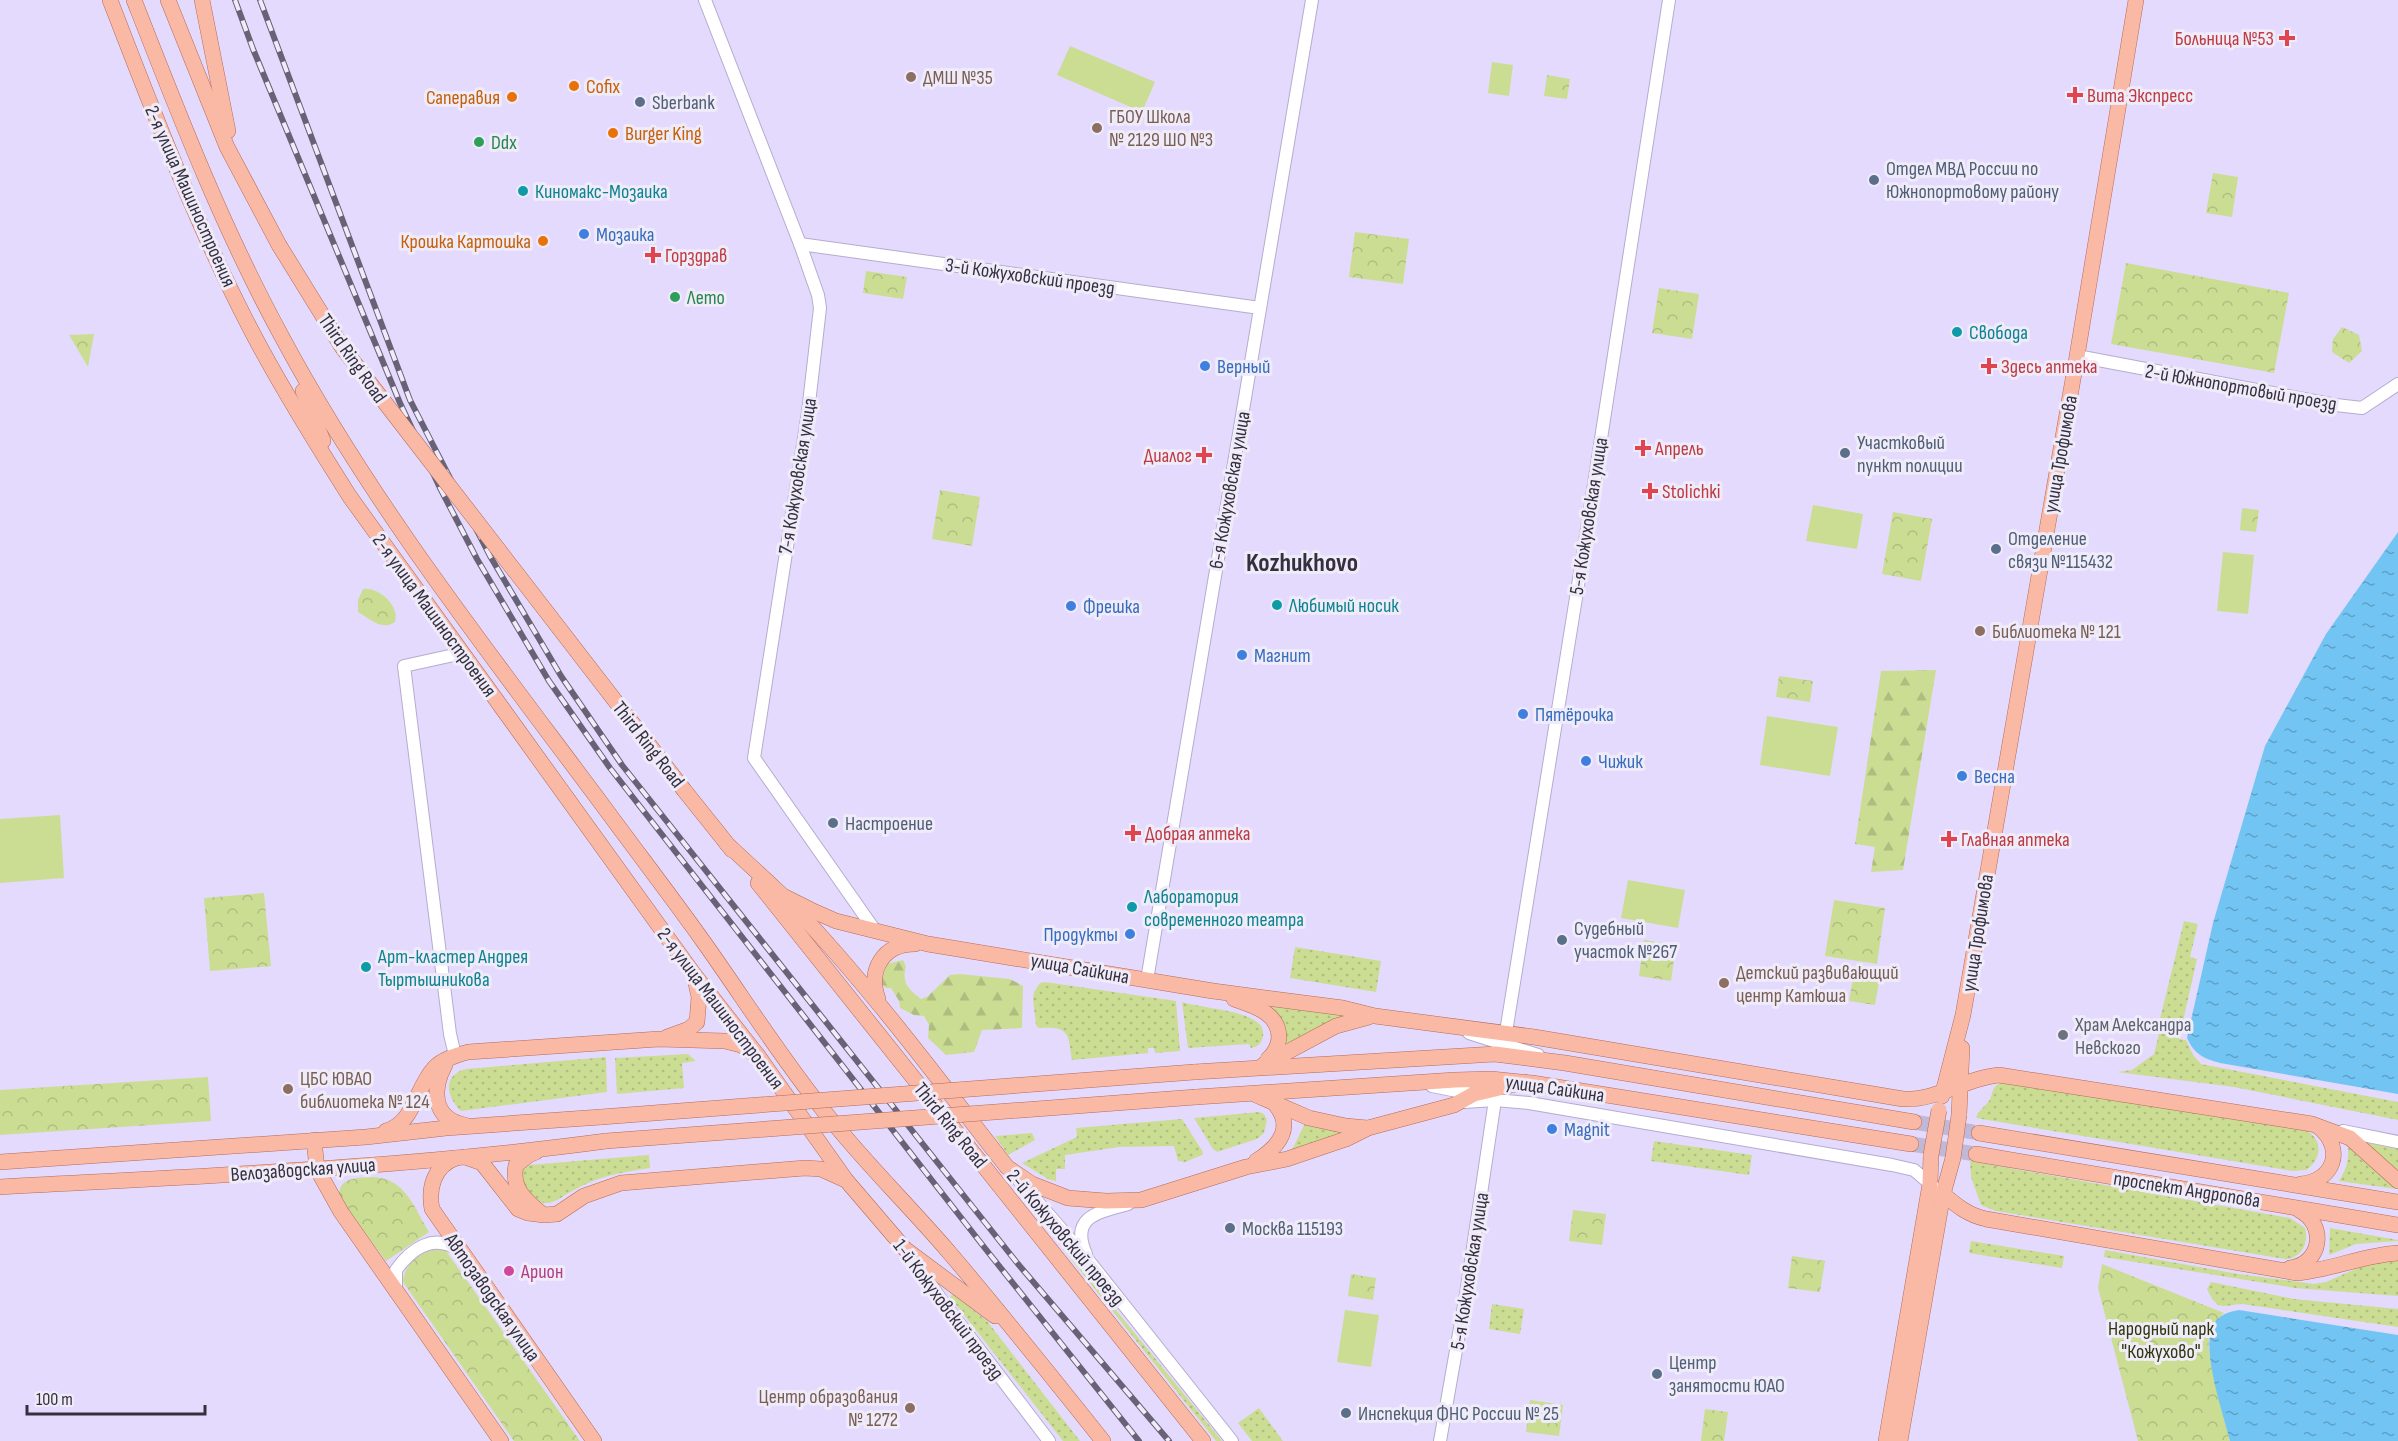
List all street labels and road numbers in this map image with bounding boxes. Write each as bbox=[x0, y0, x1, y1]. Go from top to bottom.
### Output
street label: 2-я улица Машиностроения bbox=[139, 102, 241, 291]
street label: 3-й Кожуховский проезд bbox=[944, 253, 1116, 301]
street label: Third Ring Road bbox=[313, 309, 392, 408]
street label: 2-й Южнопортовый проезд bbox=[2143, 359, 2338, 417]
street label: улица Трофимова bbox=[2039, 394, 2083, 515]
street label: 7-я Кожуховская улица bbox=[774, 396, 822, 556]
street label: 6-я Кожуховская улица bbox=[1204, 409, 1256, 571]
street label: 5-я Кожуховская улица bbox=[1565, 436, 1613, 597]
street label: 2-я улица Машиностроения bbox=[367, 529, 501, 702]
street label: Third Ring Road bbox=[607, 697, 689, 793]
street label: улица Трофимова bbox=[1957, 873, 1999, 994]
street label: 2-я улица Машиностроения bbox=[652, 923, 789, 1094]
street label: улица Сайкина bbox=[1029, 949, 1131, 989]
street label: улица Сайкина bbox=[1504, 1070, 1606, 1108]
street label: Third Ring Road bbox=[908, 1078, 992, 1173]
street label: Велозаводская улица bbox=[230, 1153, 376, 1187]
street label: 2-й Кожуховский проезд bbox=[1001, 1165, 1129, 1311]
street label: проспект Андропова bbox=[2112, 1167, 2262, 1213]
street label: 5-я Кожуховская улица bbox=[1446, 1191, 1494, 1352]
street label: Автозаводская улица bbox=[439, 1228, 545, 1366]
street label: 1-й Кожуховский проезд bbox=[888, 1235, 1009, 1384]

